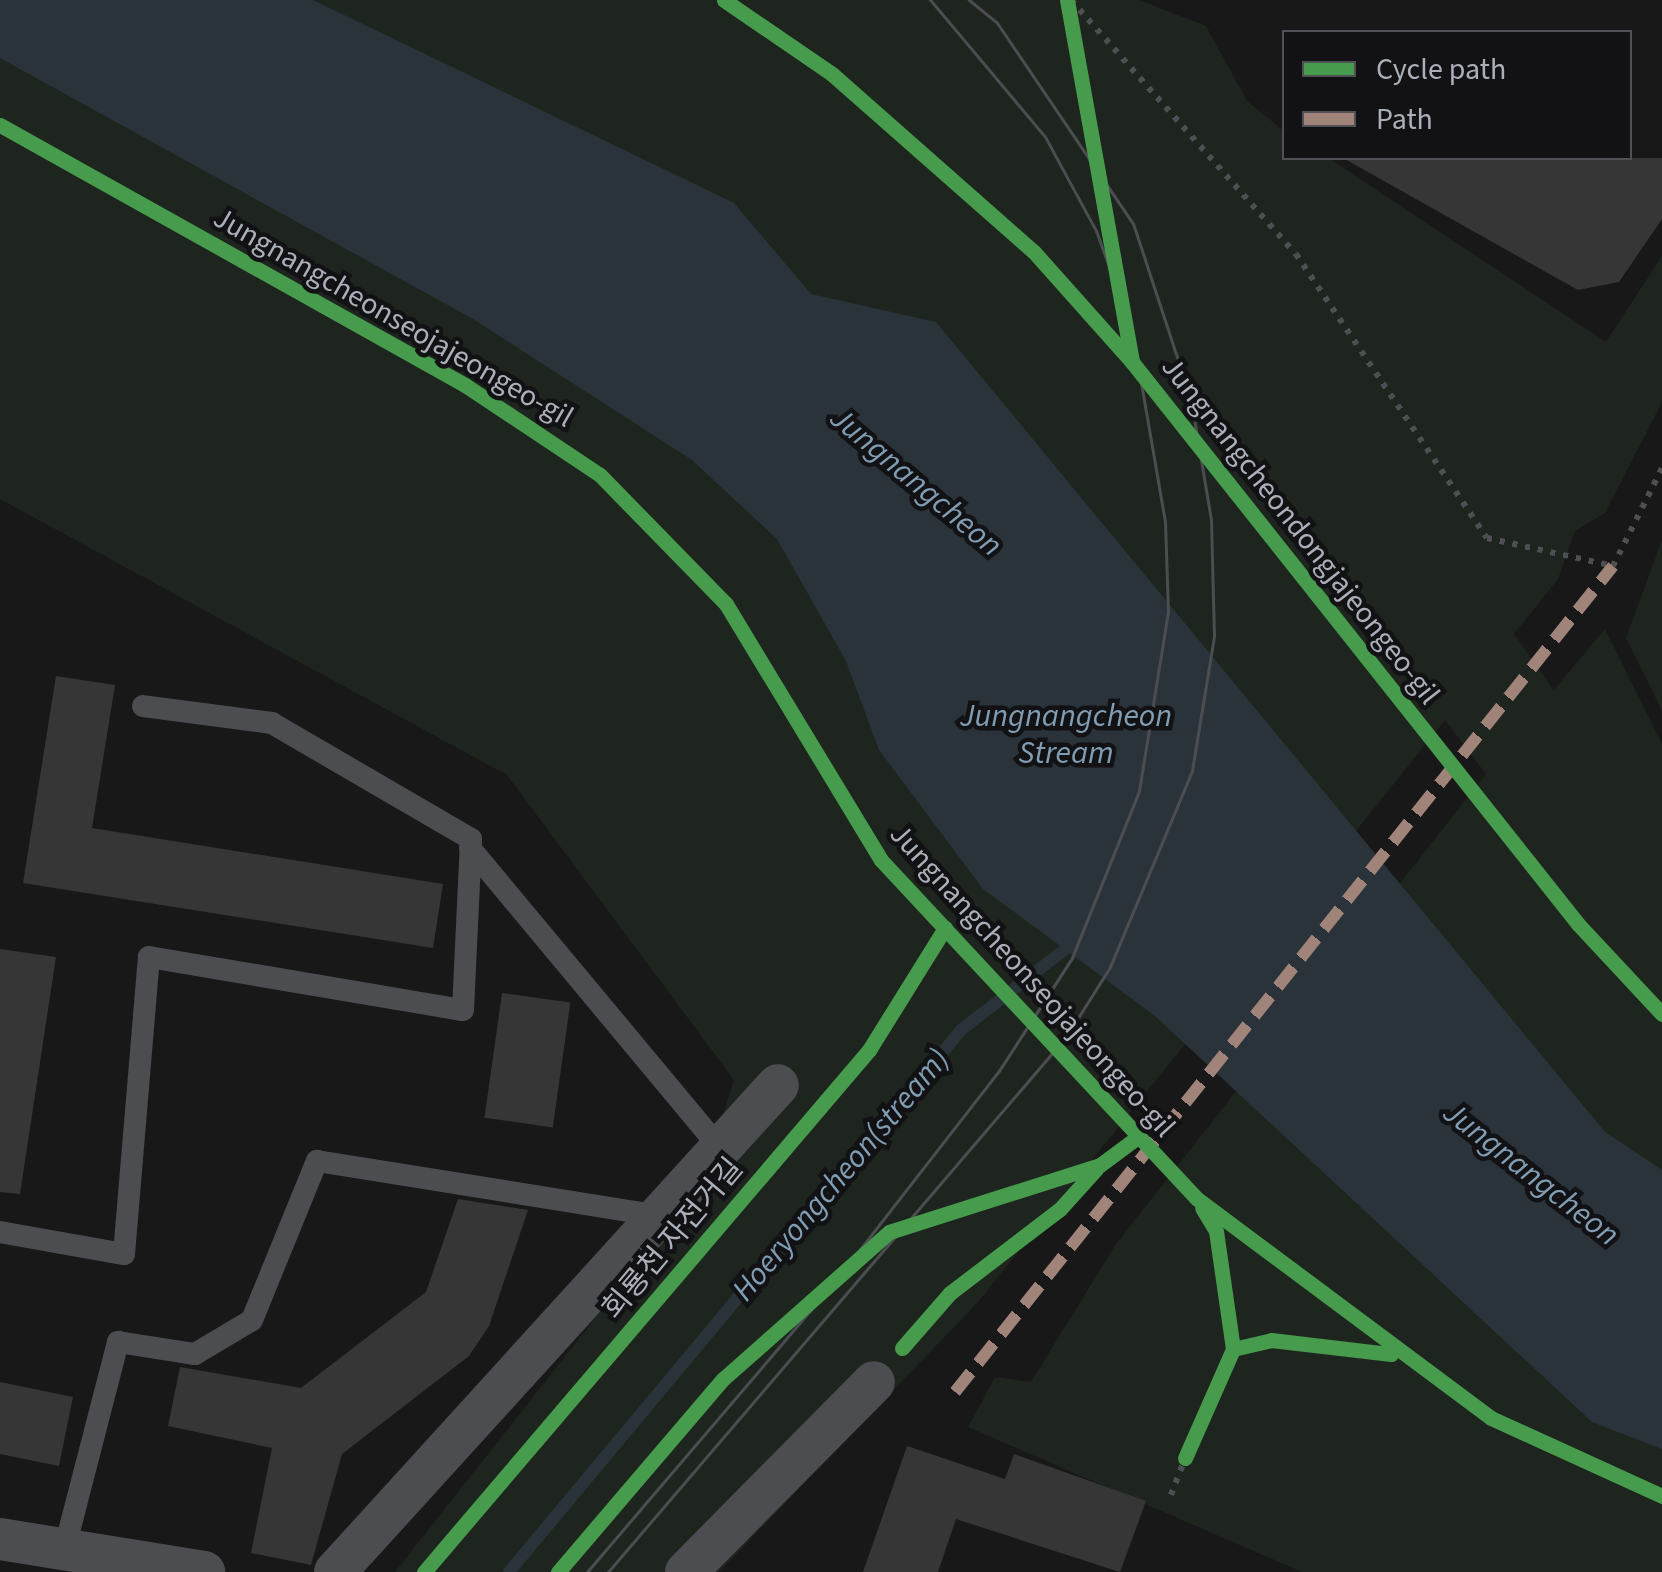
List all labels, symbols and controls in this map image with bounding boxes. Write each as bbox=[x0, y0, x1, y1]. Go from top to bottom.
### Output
legend bbox=[1282, 30, 1632, 160]
text: Cycle path bbox=[1376, 48, 1506, 91]
text: Path bbox=[1376, 98, 1433, 141]
street label: Jungnangcheonseojajeongeo-gil bbox=[207, 200, 579, 436]
street label: Jungnangcheondongjajeongeo-gil bbox=[1153, 350, 1447, 712]
water label: Jungnangcheon bbox=[822, 399, 1010, 565]
water label: Jungnangcheon Stream bbox=[960, 698, 1172, 773]
street label: Jungnangcheonseojajeongeo-gil bbox=[882, 817, 1182, 1145]
water label: Hoeryongcheon(stream) bbox=[724, 1041, 958, 1309]
water label: Jungnangcheon bbox=[1436, 1094, 1626, 1254]
street label: 회룡천 자전거길 bbox=[595, 1151, 751, 1327]

